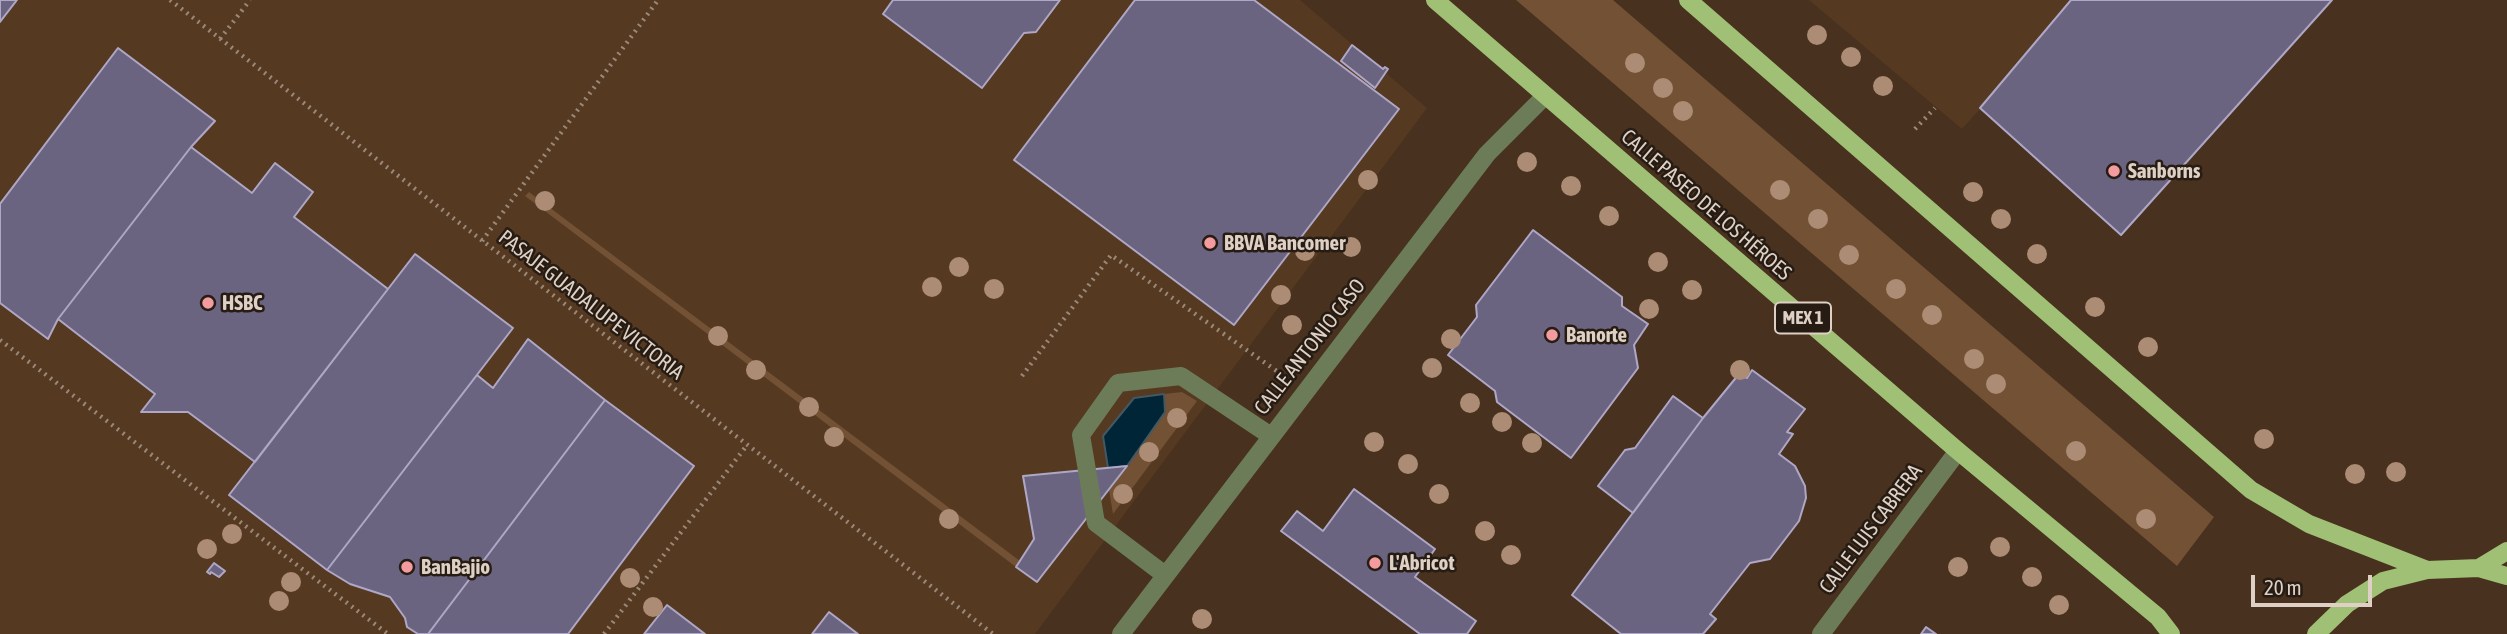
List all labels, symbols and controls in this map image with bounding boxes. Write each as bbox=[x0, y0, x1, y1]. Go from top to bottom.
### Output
street label: CALLE PASEO DE LOS HÉROES bbox=[1616, 124, 1796, 286]
place label: Sanborns bbox=[2128, 158, 2200, 184]
marker: Sanborns bbox=[2106, 163, 2122, 179]
street label: PASAJE GUADALUPE VICTORIA bbox=[493, 225, 689, 385]
place label: BBVA Bancomer bbox=[1224, 230, 1345, 256]
marker: BBVA Bancomer bbox=[1202, 235, 1218, 251]
street label: CALLE ANTONIO CASO bbox=[1249, 274, 1371, 420]
place label: HSBC bbox=[222, 290, 262, 316]
marker: HSBC bbox=[200, 295, 216, 311]
road number: MEX 1 bbox=[1775, 302, 1831, 334]
place label: Banorte bbox=[1566, 322, 1627, 348]
marker: Banorte bbox=[1544, 327, 1560, 343]
street label: CALLE LUIS CABRERA bbox=[1814, 459, 1928, 599]
place label: L'Abricot bbox=[1389, 550, 1454, 576]
place label: BanBajio bbox=[421, 554, 490, 580]
marker: L'Abricot bbox=[1367, 555, 1383, 571]
marker: BanBajio bbox=[399, 559, 415, 575]
scale bar bbox=[2255, 560, 2376, 604]
text: 20 m bbox=[2264, 575, 2302, 599]

